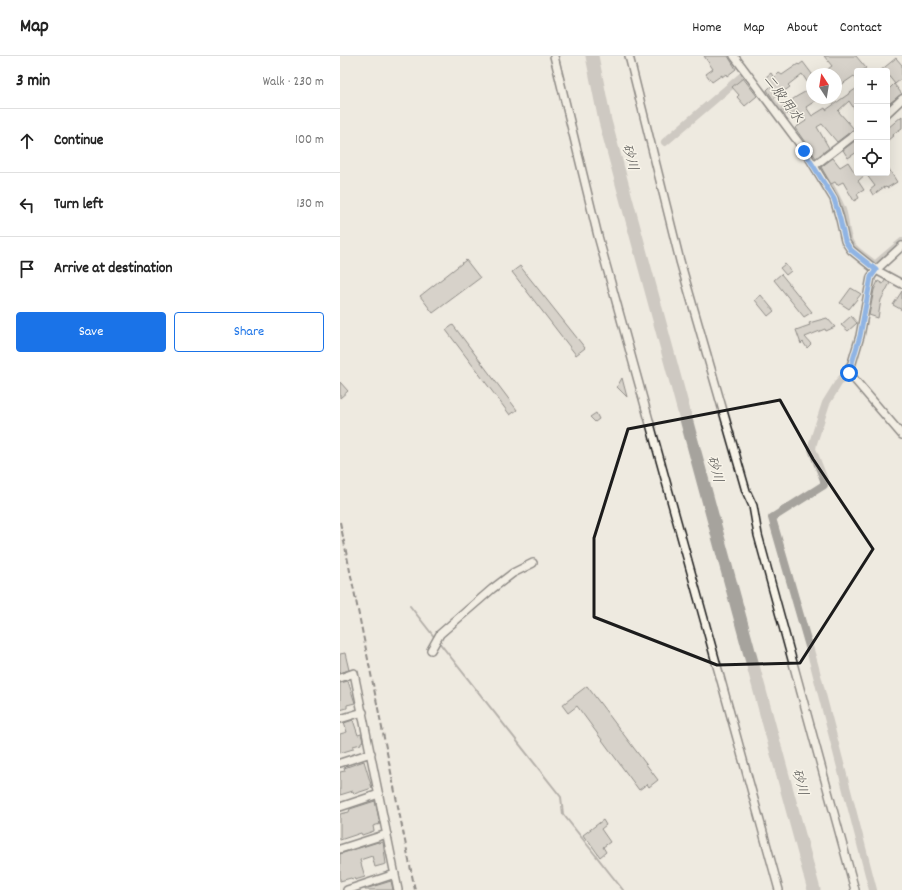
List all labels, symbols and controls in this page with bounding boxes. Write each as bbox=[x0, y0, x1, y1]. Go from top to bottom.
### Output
text: Map bbox=[20, 14, 49, 41]
text: Home bbox=[692, 18, 721, 38]
text: Map bbox=[743, 18, 765, 38]
text: About bbox=[787, 18, 818, 38]
text: Contact bbox=[840, 18, 882, 38]
north arrow bbox=[806, 68, 842, 104]
map controls bbox=[854, 68, 890, 176]
button: + bbox=[854, 68, 890, 104]
text: 3 min bbox=[16, 70, 50, 94]
water label: 二股用水 bbox=[758, 71, 807, 128]
text: Walk · 230 m bbox=[263, 73, 324, 92]
button: − bbox=[854, 104, 890, 140]
icon: ahead bbox=[16, 130, 38, 152]
text: Continue bbox=[54, 130, 103, 152]
text: 100 m bbox=[295, 131, 324, 150]
button: locate bbox=[854, 140, 890, 176]
water label: 砂川 bbox=[616, 141, 642, 174]
route end bbox=[795, 142, 813, 160]
icon: left bbox=[16, 194, 38, 216]
text: Turn left bbox=[54, 194, 103, 216]
text: 130 m bbox=[296, 195, 324, 214]
icon: arrive bbox=[16, 258, 38, 280]
text: Arrive at destination bbox=[54, 258, 172, 280]
button: Save bbox=[16, 312, 166, 352]
button: Share bbox=[174, 312, 324, 352]
route start bbox=[840, 364, 858, 382]
water label: 砂川 bbox=[701, 453, 727, 486]
water label: 砂川 bbox=[786, 766, 812, 799]

